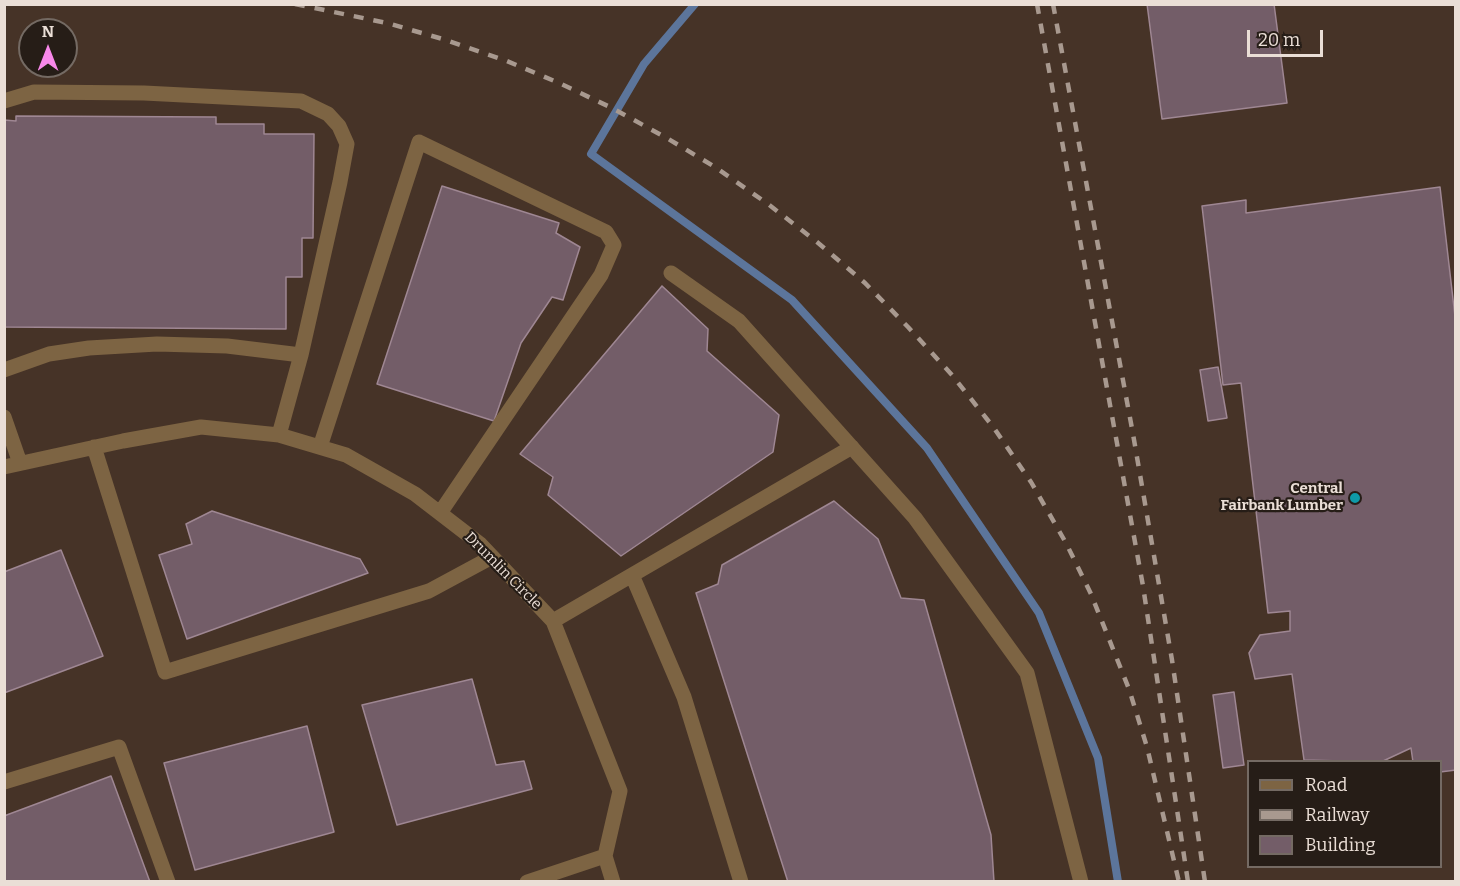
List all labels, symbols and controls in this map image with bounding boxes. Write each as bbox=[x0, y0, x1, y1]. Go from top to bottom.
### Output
north arrow bbox=[18, 18, 78, 78]
scale bar bbox=[1250, 18, 1326, 56]
text: N bbox=[42, 22, 54, 41]
text: 20 m bbox=[1258, 29, 1300, 51]
place label: Central Fairbank Lumber bbox=[1220, 480, 1343, 515]
marker: Central Fairbank Lumber bbox=[1348, 491, 1362, 505]
street label: Drumlin Circle bbox=[461, 529, 545, 613]
legend bbox=[1247, 760, 1442, 868]
text: Road bbox=[1305, 774, 1347, 796]
text: Railway bbox=[1305, 804, 1369, 826]
text: Building bbox=[1305, 834, 1376, 856]

